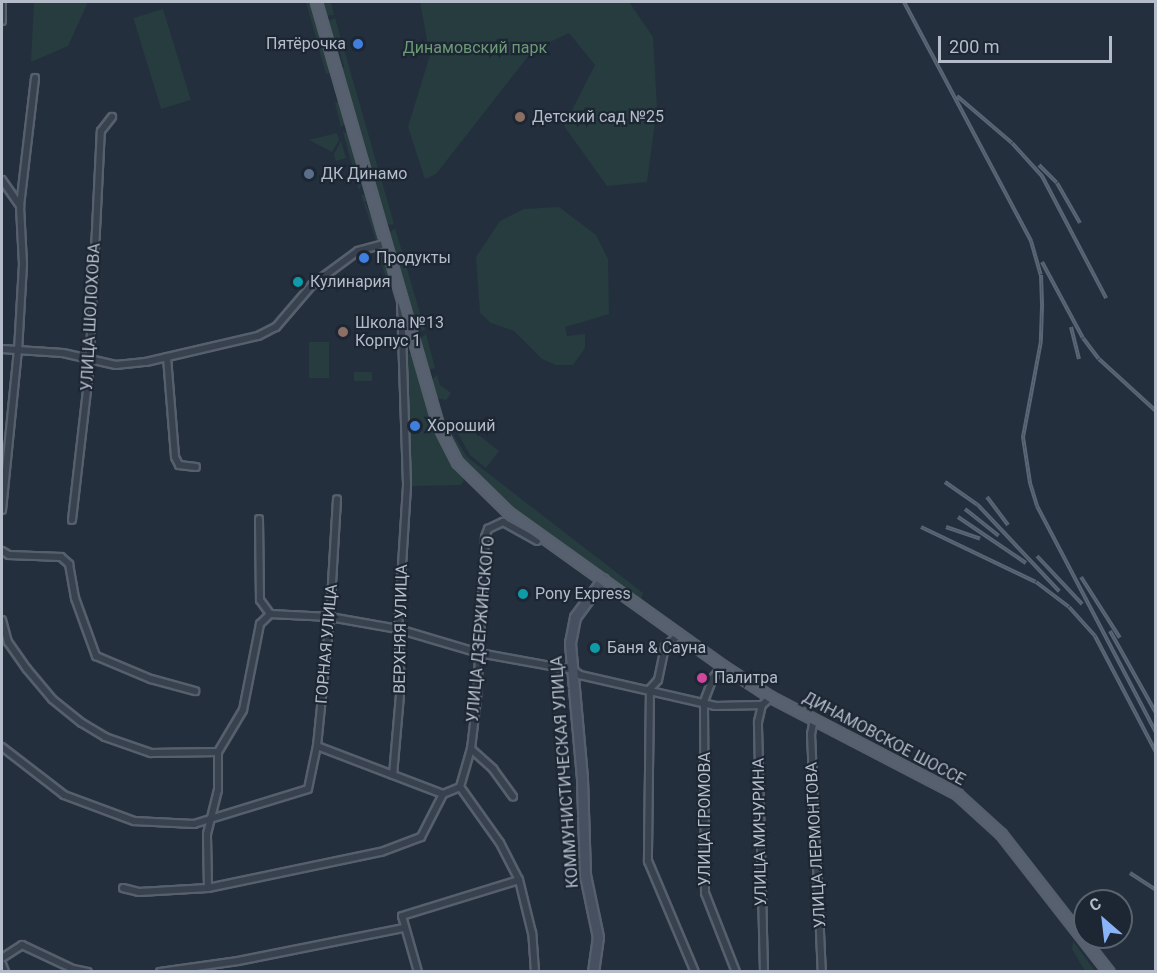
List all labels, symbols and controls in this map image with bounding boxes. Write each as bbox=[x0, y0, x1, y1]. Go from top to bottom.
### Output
scale bar bbox=[941, 24, 1115, 62]
place label: Пятёрочка bbox=[266, 34, 346, 54]
text: 200 m bbox=[949, 36, 1000, 57]
marker: Пятёрочка bbox=[351, 37, 365, 51]
park label: Динамовский парк bbox=[403, 38, 547, 58]
place label: Детский сад №25 bbox=[532, 107, 664, 127]
marker: Детский сад №25 bbox=[513, 110, 527, 124]
place label: ДК Динамо bbox=[321, 164, 407, 184]
marker: ДК Динамо bbox=[302, 167, 316, 181]
street label: УЛИЦА ШОЛОХОВА bbox=[78, 243, 104, 391]
place label: Продукты bbox=[376, 248, 451, 268]
marker: Продукты bbox=[357, 251, 371, 265]
place label: Кулинария bbox=[310, 272, 391, 292]
marker: Кулинария bbox=[291, 275, 305, 289]
place label: Школа №13 Корпус 1 bbox=[355, 313, 444, 351]
marker: Школа №13 Корпус 1 bbox=[336, 325, 350, 339]
place label: Хороший bbox=[427, 416, 496, 436]
marker: Хороший bbox=[408, 419, 422, 433]
street label: УЛИЦА ДЗЕРЖИНСКОГО bbox=[463, 535, 499, 723]
street label: ВЕРХНЯЯ УЛИЦА bbox=[390, 564, 412, 694]
street label: ГОРНАЯ УЛИЦА bbox=[312, 583, 342, 705]
place label: Pony Express bbox=[535, 584, 631, 604]
marker: Pony Express bbox=[516, 587, 530, 601]
place label: Баня & Сауна bbox=[607, 638, 706, 658]
marker: Баня & Сауна bbox=[588, 641, 602, 655]
street label: КОММУНИСТИЧЕСКАЯ УЛИЦА bbox=[547, 655, 583, 889]
place label: Палитра bbox=[714, 668, 778, 688]
marker: Палитра bbox=[695, 671, 709, 685]
street label: ДИНАМОВСКОЕ ШОССЕ bbox=[800, 688, 968, 790]
street label: УЛИЦА ГРОМОВА bbox=[695, 752, 715, 886]
street label: УЛИЦА МИЧУРИНА bbox=[749, 758, 771, 906]
street label: УЛИЦА ЛЕРМОНТОВА bbox=[802, 762, 830, 928]
north arrow bbox=[1073, 889, 1133, 949]
text: С bbox=[1086, 894, 1104, 915]

